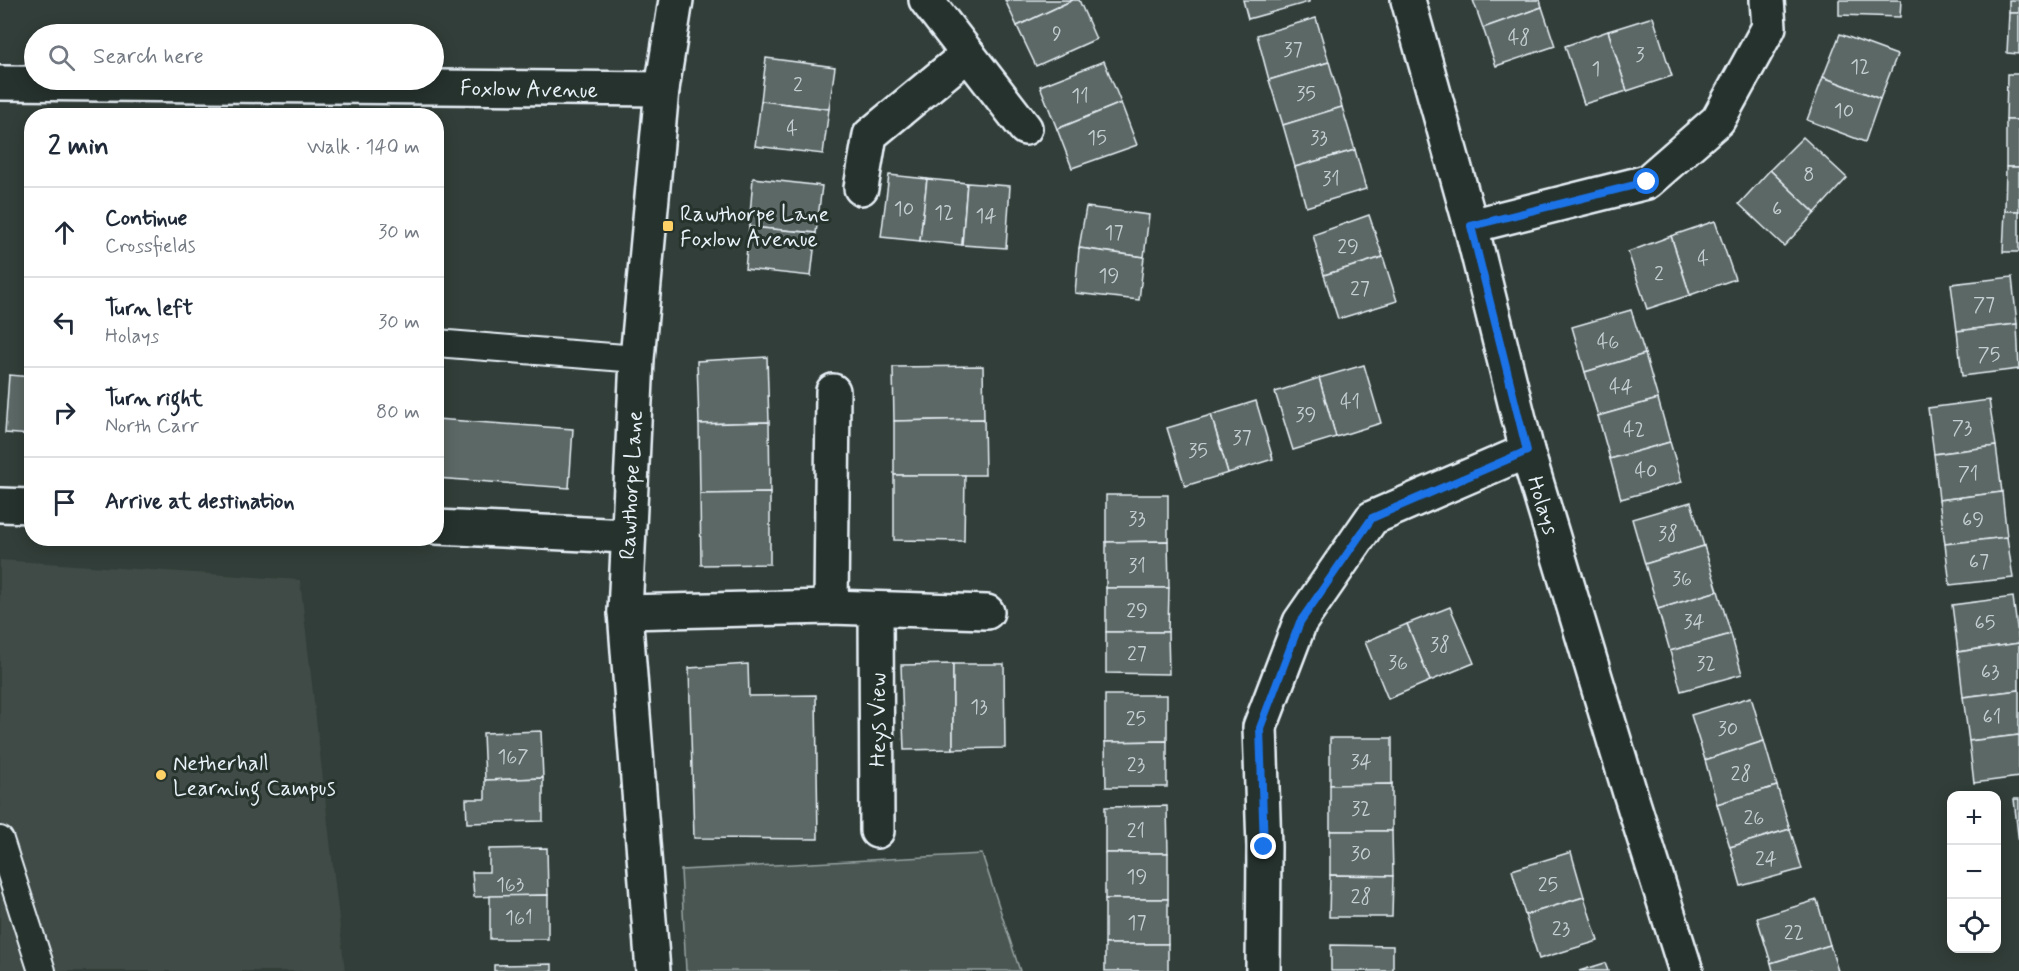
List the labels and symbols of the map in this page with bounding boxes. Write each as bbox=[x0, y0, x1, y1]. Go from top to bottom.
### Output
house number: 9 bbox=[1052, 21, 1062, 48]
house number: 48 bbox=[1508, 25, 1530, 52]
house number: 37 bbox=[1283, 37, 1303, 64]
house number: 3 bbox=[1635, 42, 1645, 69]
house number: 12 bbox=[1850, 54, 1870, 81]
house number: 1 bbox=[1592, 56, 1600, 83]
house number: 2 bbox=[793, 72, 803, 99]
street label: Foxlow Avenue bbox=[460, 75, 598, 105]
house number: 35 bbox=[1296, 81, 1316, 108]
house number: 11 bbox=[1071, 83, 1089, 110]
house number: 10 bbox=[1834, 98, 1854, 125]
house number: 4 bbox=[786, 116, 798, 143]
house number: 15 bbox=[1087, 125, 1107, 152]
house number: 33 bbox=[1310, 125, 1328, 152]
house number: 8 bbox=[1803, 162, 1815, 189]
house number: 31 bbox=[1322, 166, 1340, 193]
route start bbox=[1633, 168, 1659, 194]
house number: 10 bbox=[894, 196, 914, 223]
house number: 6 bbox=[1772, 196, 1782, 223]
house number: 12 bbox=[934, 200, 954, 227]
place label: Rawthorpe Lane Foxlow Avenue bbox=[680, 201, 829, 254]
house number: 14 bbox=[975, 203, 997, 230]
marker: Rawthorpe Lane Foxlow Avenue bbox=[661, 219, 675, 233]
house number: 17 bbox=[1105, 220, 1124, 247]
house number: 29 bbox=[1337, 234, 1359, 261]
house number: 4 bbox=[1697, 246, 1709, 273]
house number: 2 bbox=[1654, 261, 1664, 288]
house number: 19 bbox=[1099, 263, 1119, 290]
house number: 27 bbox=[1350, 276, 1370, 303]
house number: 77 bbox=[1973, 292, 1995, 319]
house number: 46 bbox=[1597, 329, 1619, 356]
house number: 75 bbox=[1978, 342, 2000, 369]
house number: 44 bbox=[1609, 374, 1633, 401]
house number: 41 bbox=[1340, 389, 1360, 416]
house number: 39 bbox=[1296, 402, 1316, 429]
street label: Rawthorpe Lane bbox=[614, 410, 650, 560]
house number: 73 bbox=[1952, 415, 1972, 442]
house number: 42 bbox=[1623, 417, 1645, 444]
house number: 37 bbox=[1232, 425, 1252, 452]
house number: 35 bbox=[1188, 438, 1208, 465]
house number: 40 bbox=[1634, 458, 1658, 485]
house number: 71 bbox=[1958, 461, 1978, 488]
street label: Holays bbox=[1520, 473, 1564, 539]
house number: 33 bbox=[1128, 506, 1146, 533]
house number: 69 bbox=[1962, 507, 1984, 534]
house number: 38 bbox=[1658, 521, 1678, 548]
house number: 67 bbox=[1969, 549, 1989, 576]
house number: 31 bbox=[1128, 553, 1146, 580]
house number: 36 bbox=[1672, 566, 1692, 593]
house number: 29 bbox=[1126, 598, 1148, 625]
house number: 34 bbox=[1683, 609, 1705, 636]
house number: 65 bbox=[1975, 610, 1995, 637]
house number: 38 bbox=[1430, 632, 1450, 659]
house number: 27 bbox=[1127, 641, 1147, 668]
house number: 36 bbox=[1388, 650, 1408, 677]
house number: 32 bbox=[1696, 651, 1716, 678]
house number: 63 bbox=[1981, 659, 1999, 686]
street label: Heys View bbox=[865, 673, 893, 767]
house number: 13 bbox=[970, 694, 988, 721]
house number: 61 bbox=[1983, 704, 2001, 731]
house number: 25 bbox=[1126, 706, 1146, 733]
house number: 30 bbox=[1718, 716, 1738, 743]
house number: 167 bbox=[497, 744, 529, 771]
house number: 34 bbox=[1350, 749, 1372, 776]
place label: Netherhall Learning Campus bbox=[173, 750, 336, 806]
house number: 23 bbox=[1127, 752, 1145, 779]
house number: 28 bbox=[1731, 761, 1751, 788]
marker: Netherhall Learning Campus bbox=[154, 768, 168, 782]
house number: 32 bbox=[1351, 796, 1371, 823]
house number: 26 bbox=[1744, 805, 1764, 832]
house number: 21 bbox=[1127, 818, 1145, 845]
route end bbox=[1250, 833, 1276, 859]
house number: 30 bbox=[1351, 841, 1371, 868]
house number: 24 bbox=[1755, 846, 1777, 873]
house number: 19 bbox=[1127, 864, 1147, 891]
house number: 163 bbox=[496, 872, 524, 899]
house number: 25 bbox=[1538, 872, 1558, 899]
house number: 28 bbox=[1351, 884, 1371, 911]
house number: 161 bbox=[505, 905, 533, 932]
house number: 17 bbox=[1128, 910, 1147, 937]
house number: 23 bbox=[1552, 916, 1570, 943]
house number: 22 bbox=[1784, 920, 1804, 947]

